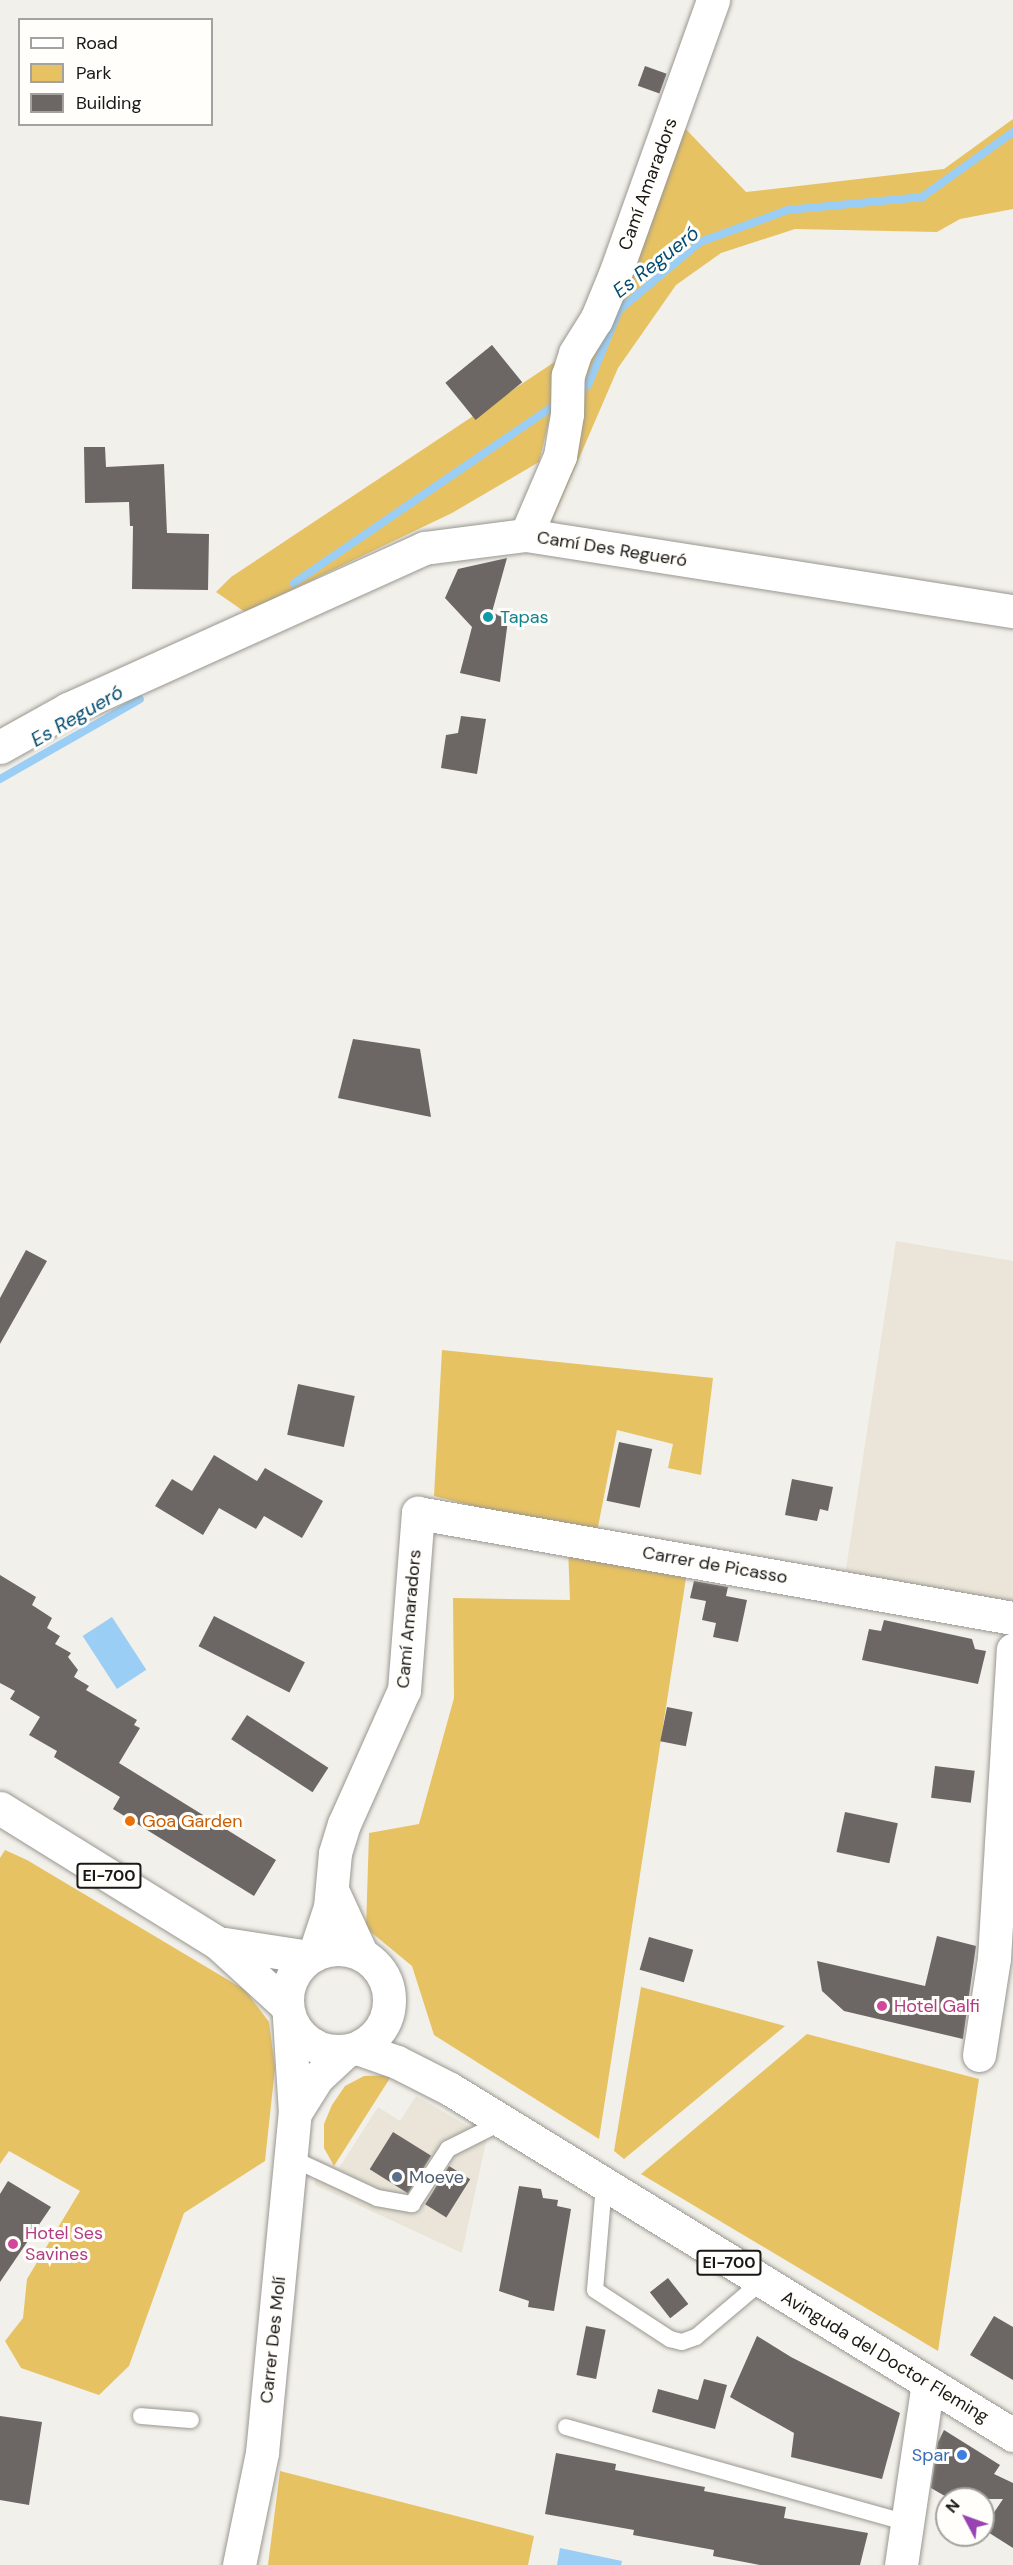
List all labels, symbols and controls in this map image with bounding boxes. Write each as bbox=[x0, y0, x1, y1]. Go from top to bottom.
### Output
legend bbox=[18, 18, 213, 126]
text: Road bbox=[76, 31, 118, 55]
text: Park bbox=[76, 61, 112, 85]
text: Building bbox=[76, 91, 141, 115]
street label: Camí Amaradors bbox=[614, 115, 682, 253]
water label: Es Regueró bbox=[608, 221, 704, 303]
street label: Camí Des Regueró bbox=[535, 526, 689, 572]
place label: Tapas bbox=[500, 606, 549, 628]
marker: Tapas bbox=[481, 610, 495, 624]
water label: Es Regueró bbox=[27, 680, 127, 752]
street label: Carrer de Picasso bbox=[641, 1542, 789, 1588]
street label: Camí Amaradors bbox=[392, 1549, 426, 1689]
place label: Goa Garden bbox=[142, 1810, 242, 1832]
marker: Goa Garden bbox=[123, 1814, 137, 1828]
road number: EI-700 bbox=[76, 1863, 142, 1889]
place label: Hotel Galfi bbox=[894, 1995, 980, 2017]
marker: Hotel Galfi bbox=[875, 1999, 889, 2013]
place label: Moeve bbox=[409, 2166, 464, 2188]
marker: Moeve bbox=[390, 2170, 404, 2184]
place label: Hotel Ses Savines bbox=[25, 2223, 103, 2266]
marker: Hotel Ses Savines bbox=[6, 2237, 20, 2251]
road number: EI-700 bbox=[696, 2250, 762, 2276]
street label: Carrer Des Molí bbox=[256, 2275, 290, 2405]
street label: Avinguda del Doctor Fleming bbox=[777, 2286, 993, 2428]
place label: Spar bbox=[912, 2444, 950, 2466]
marker: Spar bbox=[955, 2448, 969, 2462]
north arrow bbox=[935, 2487, 995, 2547]
text: N bbox=[941, 2495, 964, 2517]

